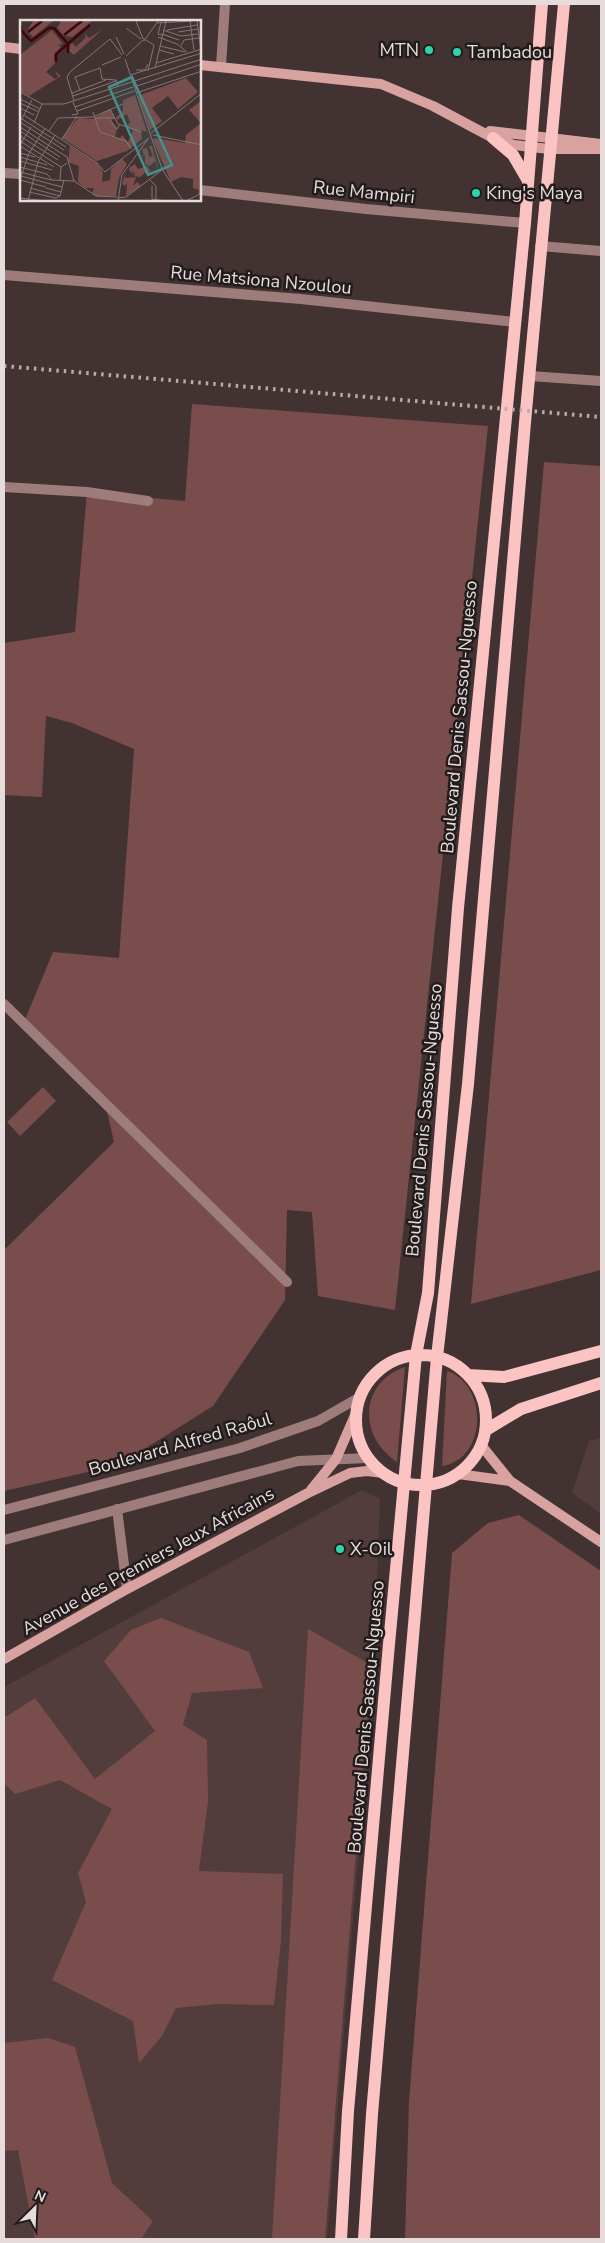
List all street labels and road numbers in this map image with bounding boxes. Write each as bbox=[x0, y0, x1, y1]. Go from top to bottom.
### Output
street label: Rue Mampiri bbox=[312, 175, 416, 209]
street label: Rue Matsiona Nzoulou bbox=[169, 260, 353, 300]
street label: Boulevard Denis Sassou-Nguesso bbox=[435, 579, 483, 855]
street label: Boulevard Denis Sassou-Nguesso bbox=[400, 982, 448, 1258]
street label: Boulevard Alfred Raôul bbox=[86, 1406, 275, 1482]
street label: Avenue des Premiers Jeux Africains bbox=[17, 1481, 279, 1641]
street label: Boulevard Denis Sassou-Nguesso bbox=[342, 1579, 390, 1855]

